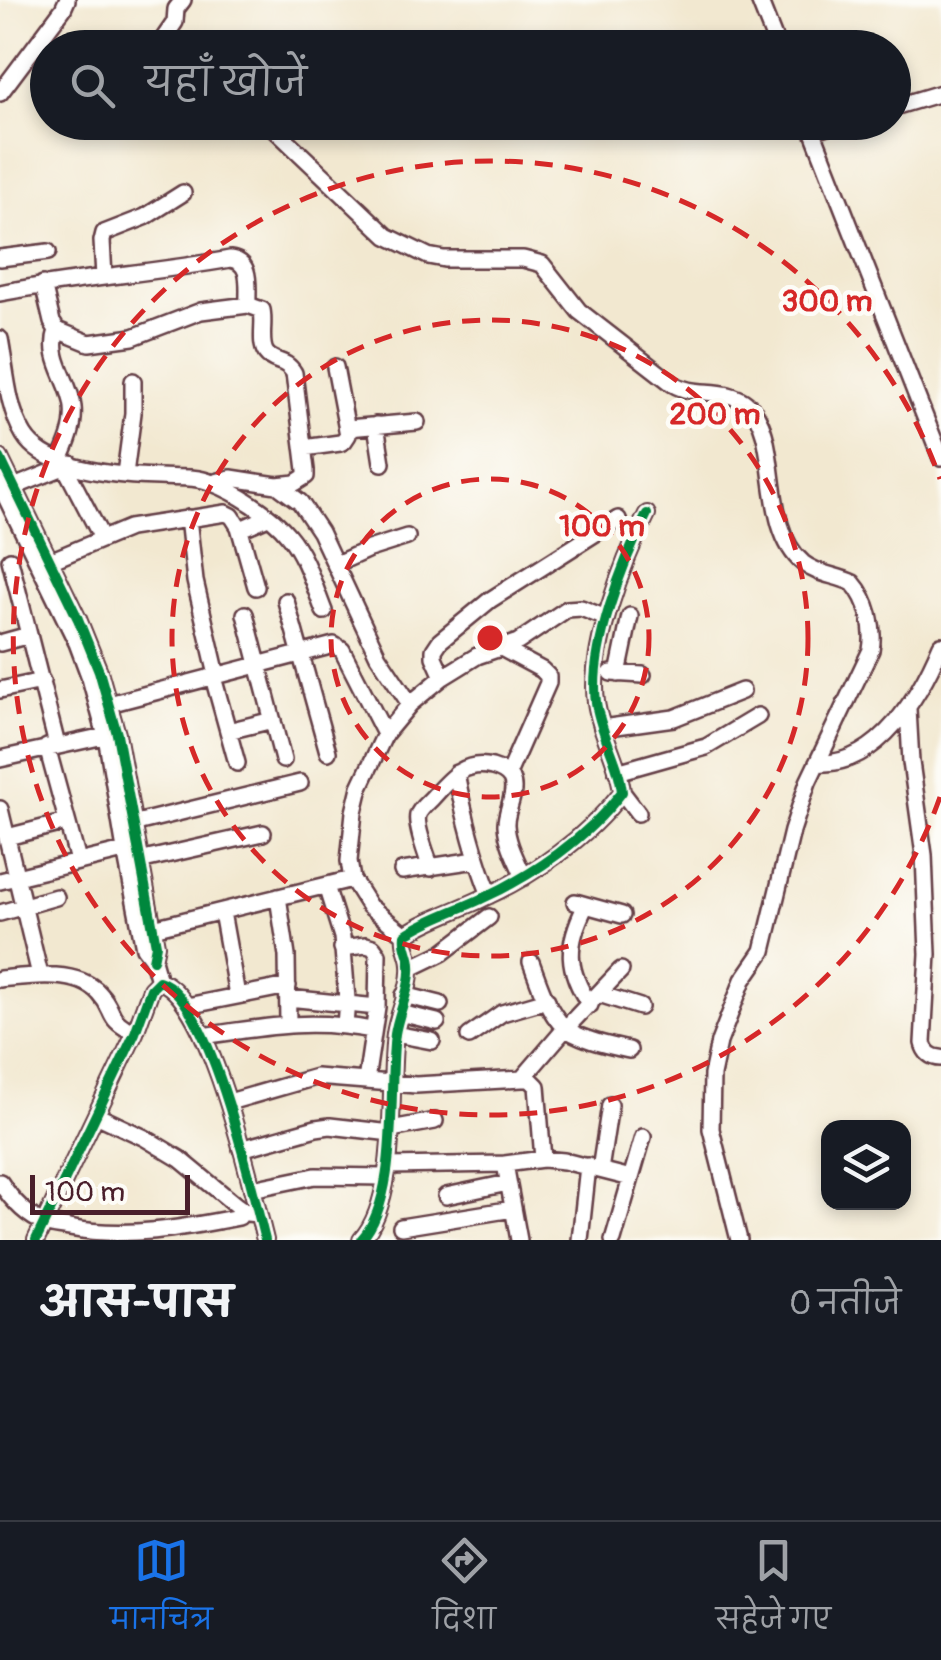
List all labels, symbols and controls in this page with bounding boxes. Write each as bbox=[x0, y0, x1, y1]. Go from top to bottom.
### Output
search box bbox=[30, 30, 911, 140]
icon: search bbox=[65, 58, 120, 113]
text: यहाँ खोजें bbox=[145, 59, 307, 107]
text: 300 m bbox=[782, 283, 872, 320]
text: 200 m bbox=[670, 396, 760, 433]
text: 100 m bbox=[559, 508, 645, 545]
centre of rings bbox=[472, 620, 508, 656]
map controls bbox=[821, 1120, 911, 1210]
button: layers bbox=[821, 1120, 911, 1210]
scale bar bbox=[30, 1170, 190, 1214]
text: 100 m bbox=[45, 1175, 125, 1210]
text: आस-पास bbox=[40, 1277, 233, 1329]
text: 0 नतीजे bbox=[789, 1284, 901, 1324]
tab: मानचित्र bbox=[110, 1533, 213, 1650]
tab: दिशा bbox=[432, 1533, 496, 1650]
tab: सहेजे गए bbox=[716, 1533, 831, 1650]

